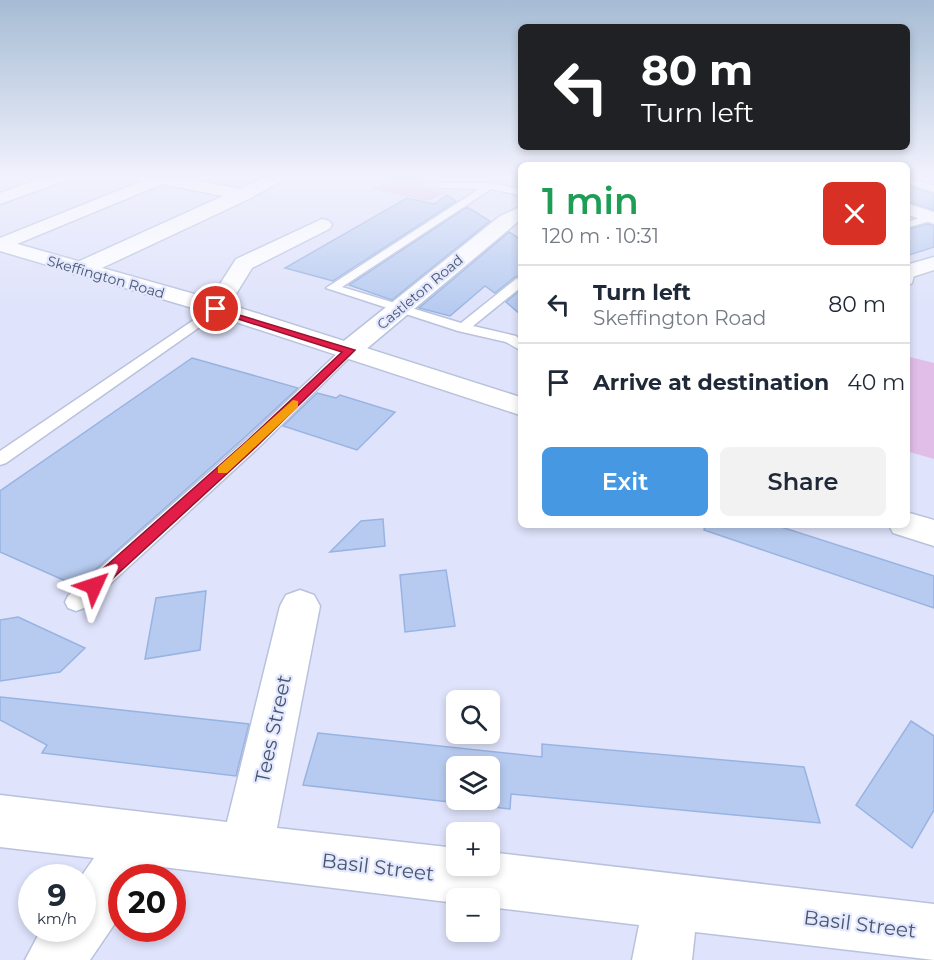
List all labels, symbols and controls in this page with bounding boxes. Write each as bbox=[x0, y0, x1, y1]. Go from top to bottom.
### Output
text: 80 m bbox=[641, 44, 753, 96]
icon: left bbox=[542, 48, 620, 126]
text: Turn left bbox=[641, 96, 754, 129]
text: 1 min bbox=[542, 179, 639, 223]
button: close bbox=[823, 182, 886, 245]
text: 120 m · 10:31 bbox=[542, 224, 659, 248]
street label: Castleton Road bbox=[373, 251, 467, 333]
street label: Skeffington Road bbox=[45, 252, 167, 302]
text: Turn left bbox=[593, 279, 691, 306]
pin bbox=[190, 283, 241, 334]
icon: left bbox=[542, 288, 575, 321]
text: 80 m bbox=[828, 291, 886, 318]
icon: arrive bbox=[199, 292, 232, 325]
text: Skeffington Road bbox=[593, 306, 766, 330]
icon: arrive bbox=[542, 366, 575, 399]
text: Arrive at destination bbox=[593, 369, 829, 396]
text: 40 m bbox=[847, 369, 905, 396]
button: Exit bbox=[542, 447, 708, 516]
button: Share bbox=[720, 447, 886, 516]
position arrow bbox=[62, 554, 126, 618]
street label: Tees Street bbox=[250, 673, 296, 785]
map controls bbox=[446, 690, 500, 942]
button: search bbox=[446, 690, 500, 744]
button: layers bbox=[446, 756, 500, 810]
button: + bbox=[446, 822, 500, 876]
street label: Basil Street bbox=[320, 848, 436, 886]
speed limit sign: 20 bbox=[108, 864, 186, 942]
text: 9 bbox=[47, 877, 67, 914]
button: − bbox=[446, 888, 500, 942]
street label: Basil Street bbox=[802, 905, 918, 943]
text: km/h bbox=[37, 909, 77, 928]

